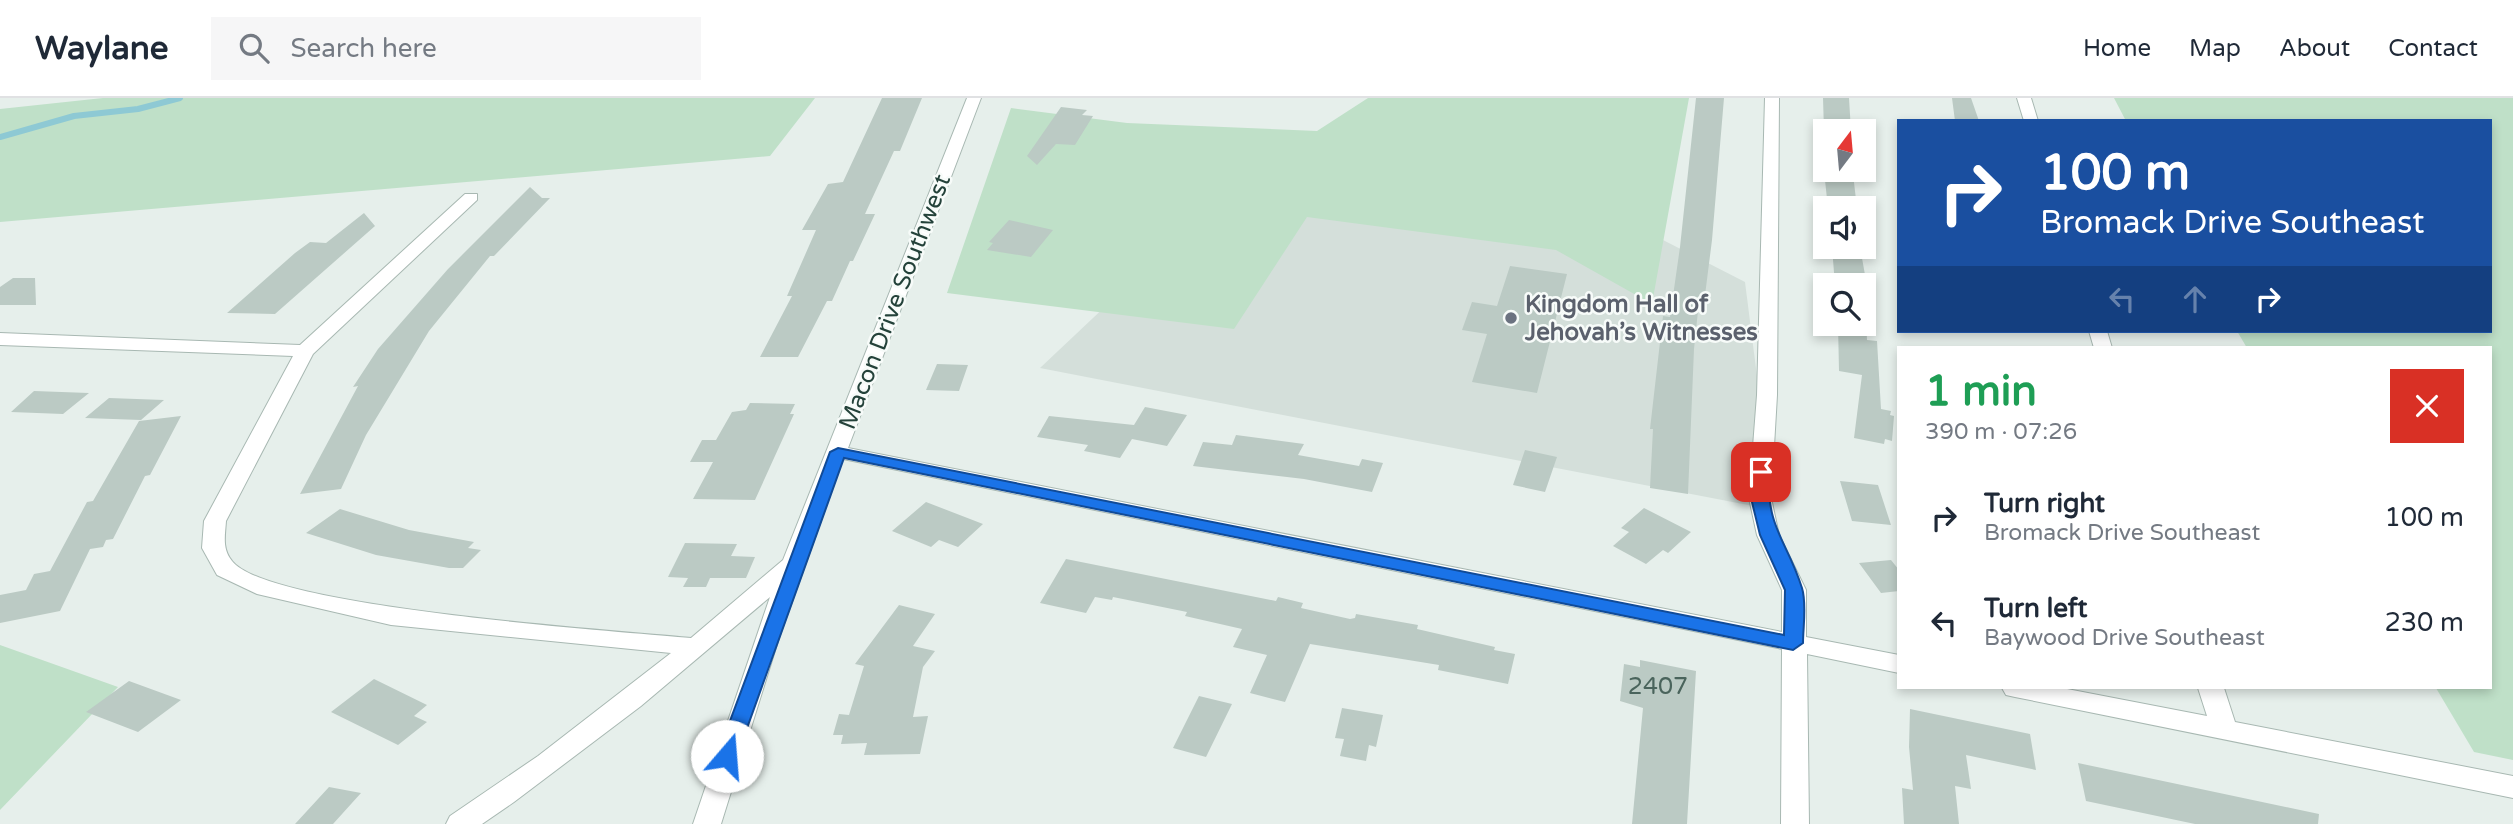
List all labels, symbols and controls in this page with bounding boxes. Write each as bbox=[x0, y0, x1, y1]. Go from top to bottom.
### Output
search box bbox=[211, 17, 701, 80]
text: Waylane bbox=[35, 29, 169, 68]
icon: search bbox=[235, 29, 273, 67]
text: Search here bbox=[291, 33, 437, 64]
text: Home bbox=[2083, 34, 2151, 63]
text: Map bbox=[2189, 34, 2241, 63]
text: About bbox=[2279, 34, 2350, 63]
text: Contact bbox=[2388, 34, 2478, 63]
north arrow bbox=[1813, 119, 1876, 182]
map controls bbox=[1813, 119, 1876, 336]
text: 100 m bbox=[2040, 144, 2190, 203]
icon: right bbox=[1925, 147, 2016, 238]
street label: Macon Drive Southwest bbox=[833, 170, 957, 434]
button: sound bbox=[1813, 196, 1876, 259]
text: Bromack Drive Southeast bbox=[2040, 204, 2424, 242]
button: search bbox=[1813, 273, 1876, 336]
icon: left bbox=[2103, 280, 2141, 318]
icon: ahead bbox=[2176, 280, 2214, 318]
icon: right bbox=[2249, 280, 2287, 318]
place label: Kingdom Hall of Jehovah’s Witnesses bbox=[1524, 290, 1758, 347]
marker: Kingdom Hall of Jehovah’s Witnesses bbox=[1503, 310, 1519, 326]
text: 1 min bbox=[1925, 366, 2037, 417]
button: close bbox=[2390, 369, 2464, 443]
text: 390 m · 07:26 bbox=[1925, 418, 2077, 446]
pin bbox=[1731, 442, 1791, 502]
icon: arrive bbox=[1742, 453, 1780, 491]
text: Turn right bbox=[1984, 488, 2105, 519]
icon: right bbox=[1925, 499, 1963, 537]
text: 100 m bbox=[2384, 502, 2464, 533]
text: Bromack Drive Southeast bbox=[1984, 519, 2260, 547]
text: Turn left bbox=[1984, 593, 2087, 624]
icon: left bbox=[1925, 604, 1963, 642]
text: 230 m bbox=[2384, 607, 2464, 638]
text: Baywood Drive Southeast bbox=[1984, 624, 2265, 652]
house number: 2407 bbox=[1628, 672, 1688, 701]
position arrow bbox=[690, 719, 764, 793]

